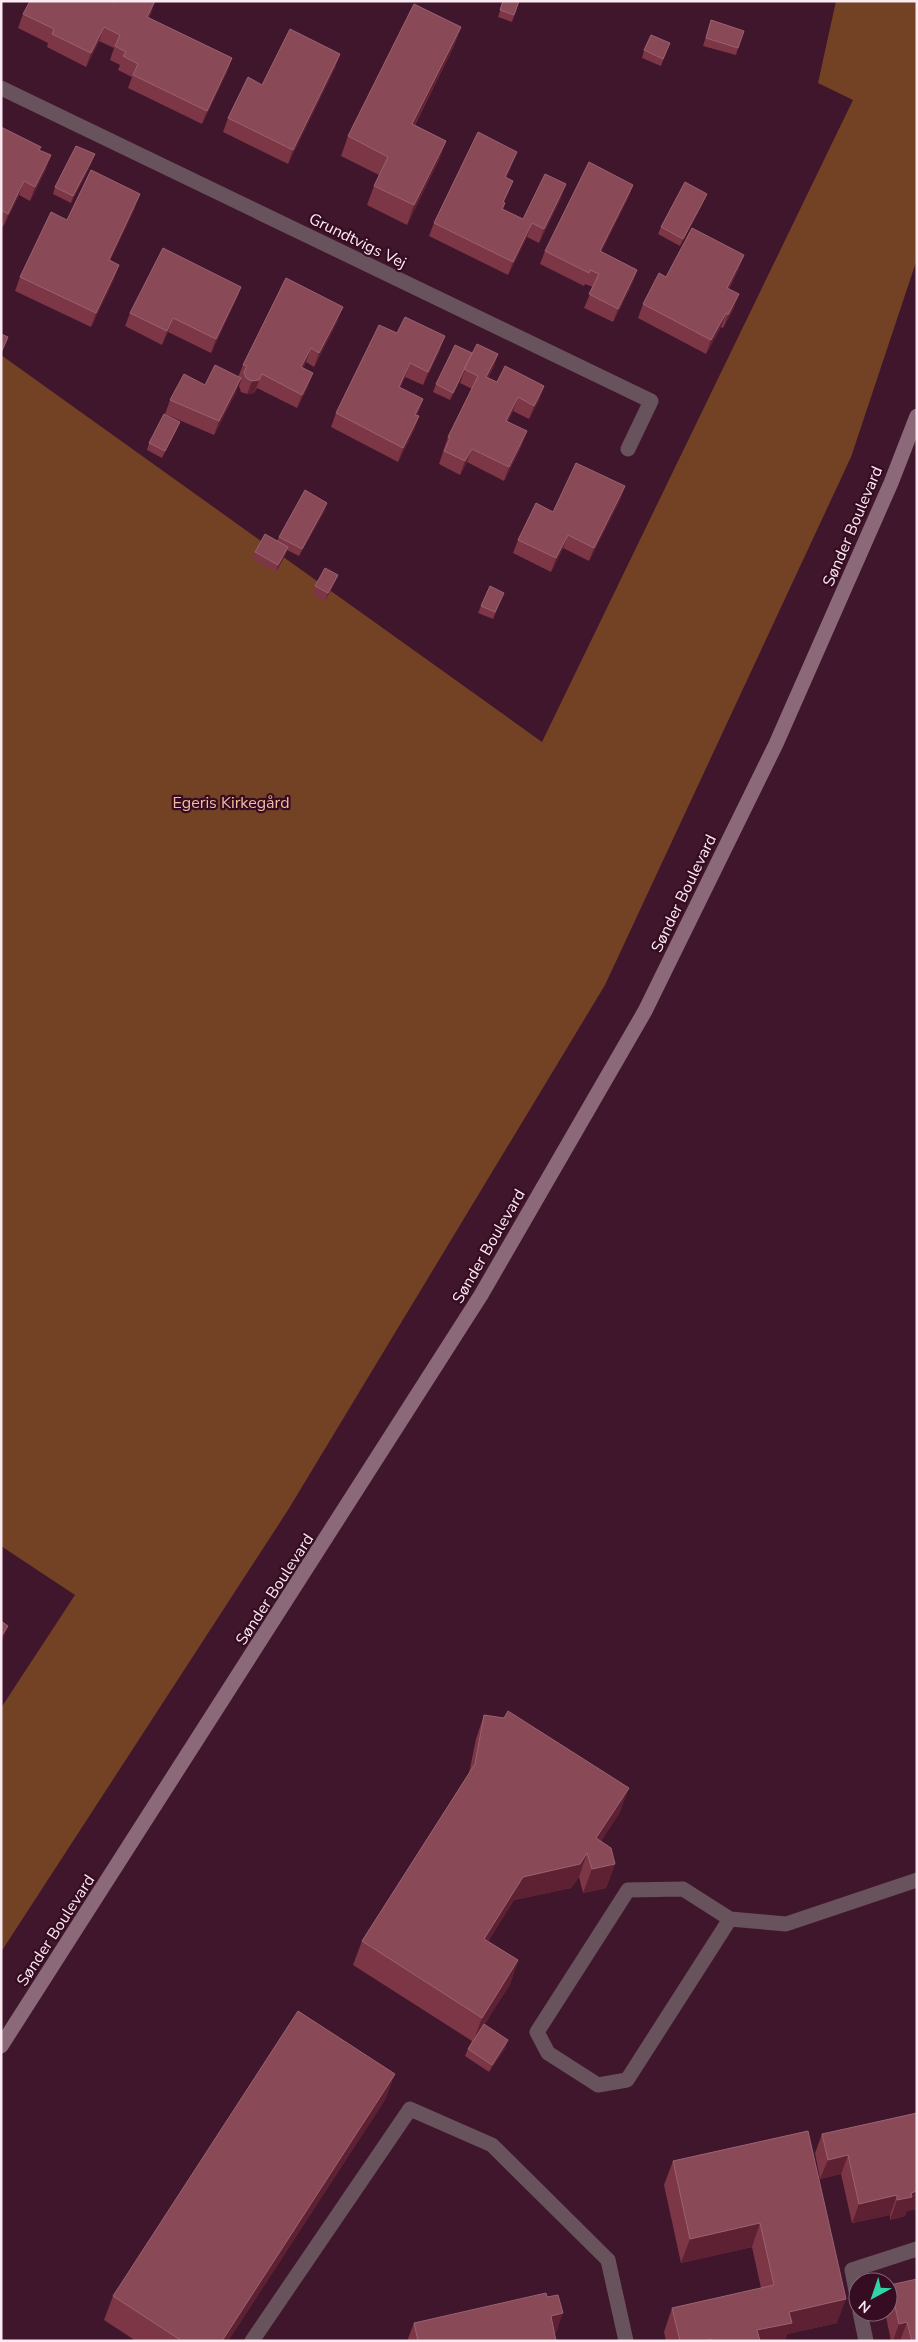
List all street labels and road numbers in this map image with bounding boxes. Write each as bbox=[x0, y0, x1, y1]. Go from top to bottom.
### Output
street label: Grundtvigs Vej bbox=[305, 208, 410, 274]
street label: Sønder Boulevard bbox=[818, 463, 888, 590]
street label: Sønder Boulevard bbox=[646, 831, 722, 956]
street label: Sønder Boulevard bbox=[447, 1185, 531, 1308]
street label: Sønder Boulevard bbox=[231, 1530, 319, 1650]
street label: Sønder Boulevard bbox=[12, 1871, 100, 1991]

